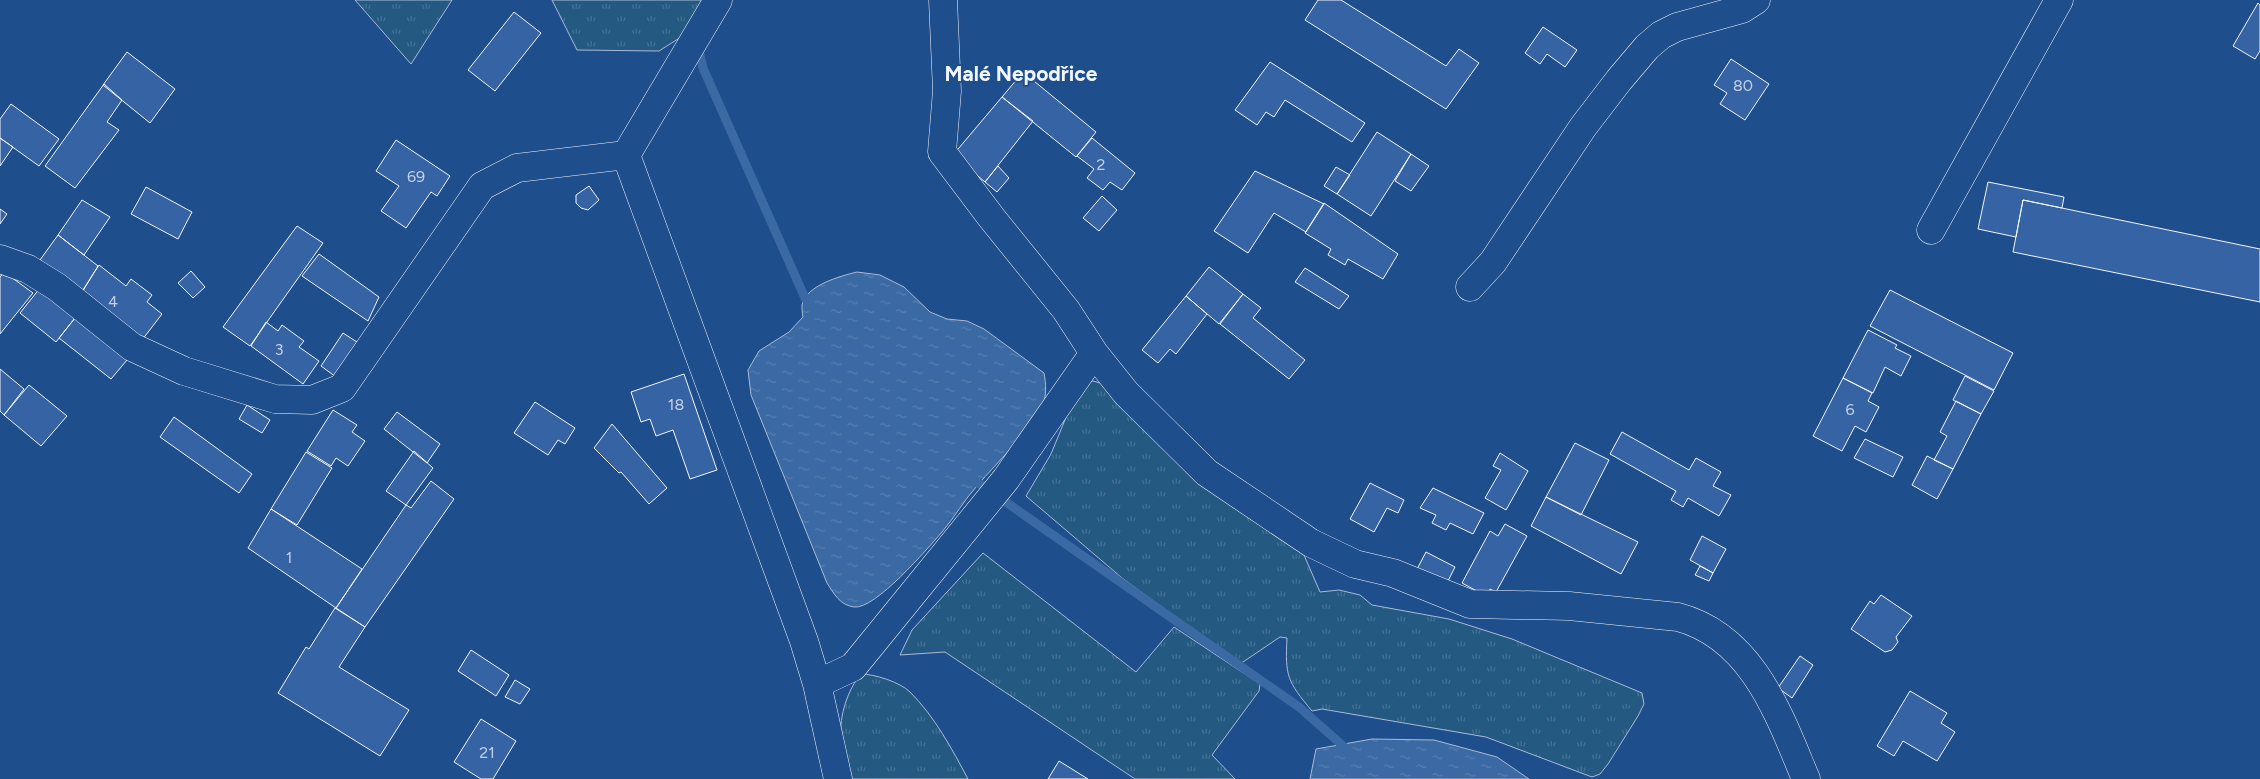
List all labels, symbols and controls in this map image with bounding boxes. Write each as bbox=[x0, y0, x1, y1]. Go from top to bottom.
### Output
district label: Malé Nepodřice bbox=[945, 61, 1098, 86]
house number: 80 bbox=[1733, 76, 1753, 95]
house number: 2 bbox=[1097, 155, 1105, 174]
house number: 69 bbox=[407, 167, 425, 186]
house number: 4 bbox=[108, 292, 118, 311]
house number: 3 bbox=[275, 340, 283, 359]
house number: 18 bbox=[668, 395, 684, 414]
house number: 6 bbox=[1845, 400, 1855, 419]
house number: 1 bbox=[286, 548, 292, 567]
house number: 21 bbox=[479, 743, 495, 762]

